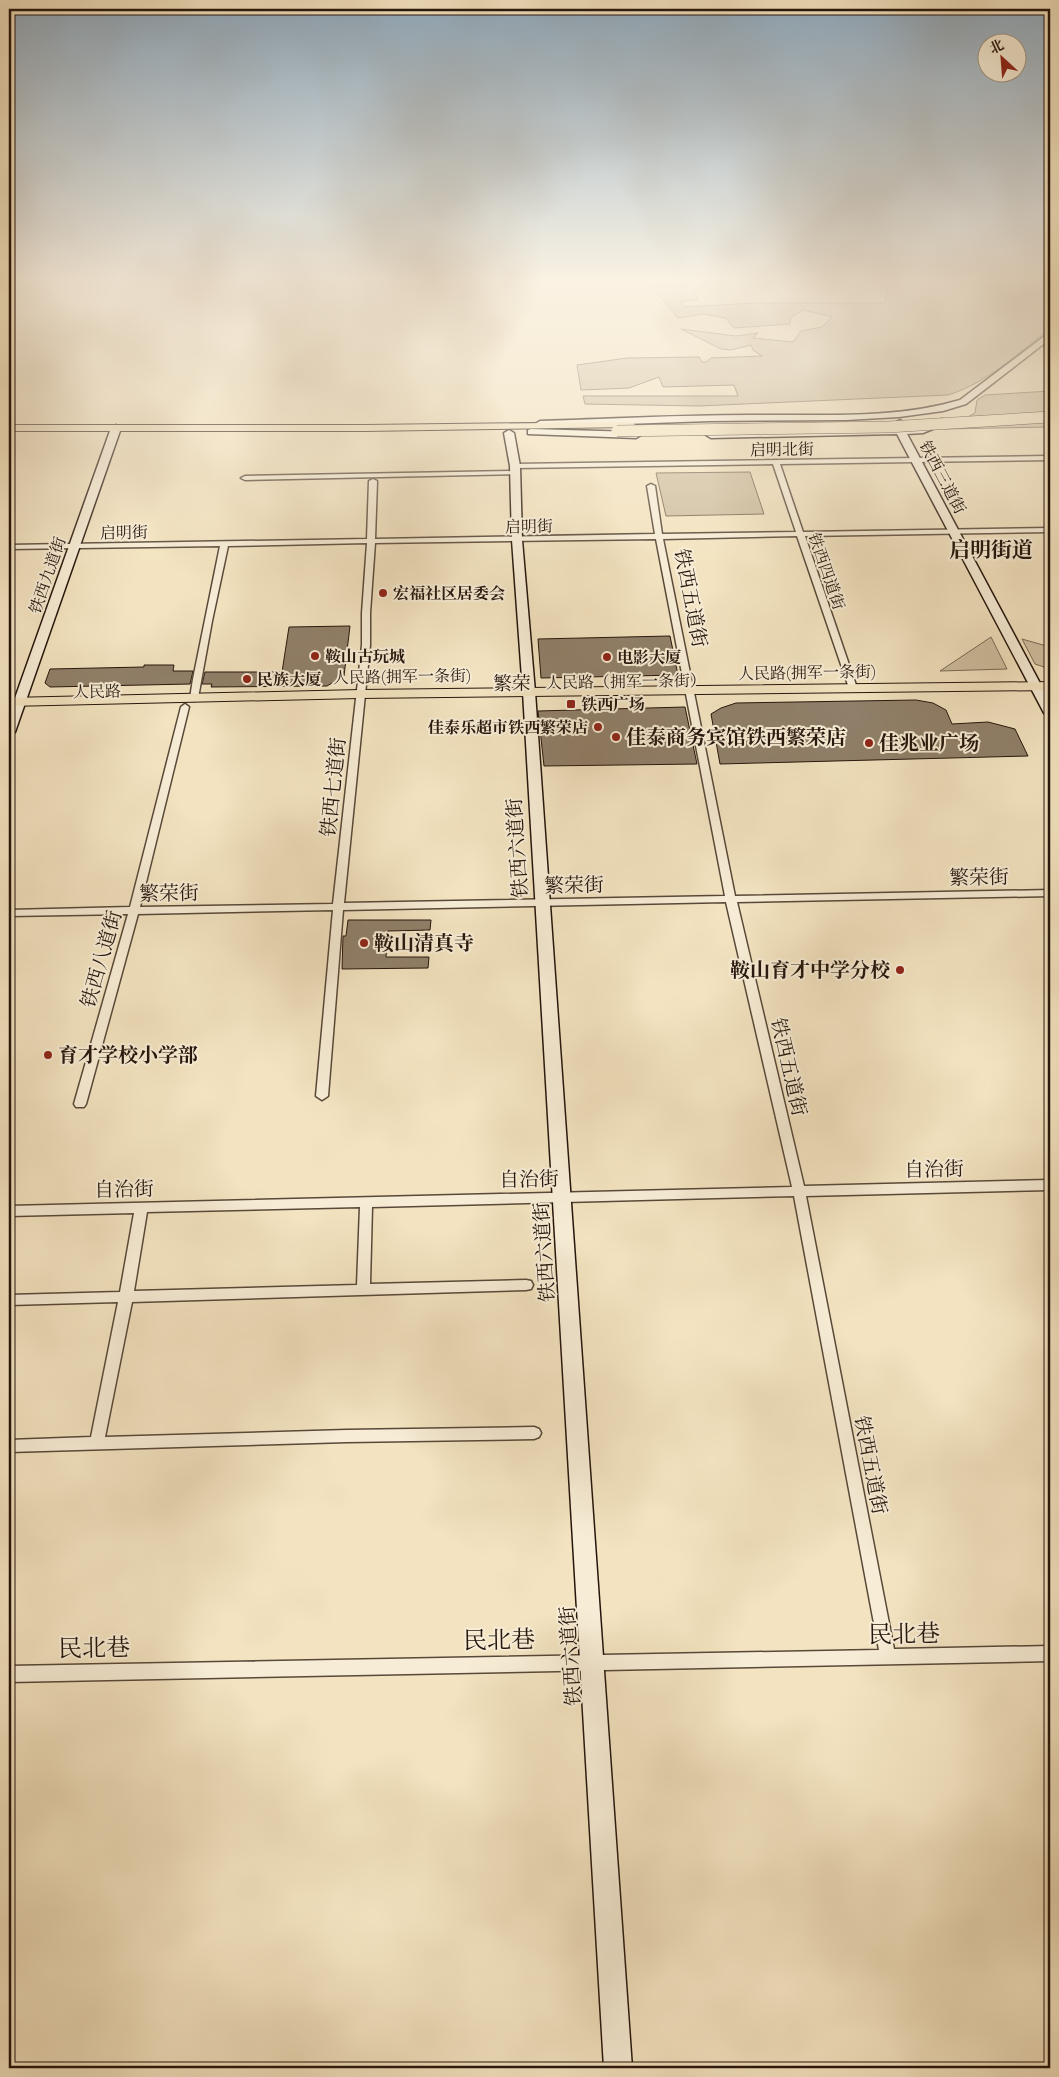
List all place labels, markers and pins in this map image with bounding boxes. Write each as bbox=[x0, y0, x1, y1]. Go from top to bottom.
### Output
place label: 宏福社区居委会 bbox=[393, 584, 505, 607]
marker: 宏福社区居委会 bbox=[377, 587, 389, 599]
place label: 鞍山古玩城 bbox=[325, 647, 405, 670]
place label: 电影大厦 bbox=[617, 648, 681, 671]
marker: 鞍山古玩城 bbox=[309, 650, 321, 662]
marker: 电影大厦 bbox=[601, 651, 613, 663]
place label: 民族大厦 bbox=[257, 670, 321, 693]
marker: 民族大厦 bbox=[241, 673, 253, 685]
place label: 铁西广场 bbox=[581, 695, 645, 718]
marker: 铁西广场 bbox=[565, 698, 577, 710]
place label: 佳泰乐超市铁西繁荣店 bbox=[428, 718, 588, 741]
marker: 佳泰乐超市铁西繁荣店 bbox=[592, 721, 604, 733]
place label: 佳泰商务宾馆铁西繁荣店 bbox=[626, 725, 846, 754]
marker: 佳泰商务宾馆铁西繁荣店 bbox=[610, 731, 622, 743]
place label: 佳兆业广场 bbox=[879, 731, 979, 760]
marker: 佳兆业广场 bbox=[863, 737, 875, 749]
place label: 鞍山清真寺 bbox=[374, 931, 474, 960]
marker: 鞍山清真寺 bbox=[358, 937, 370, 949]
place label: 鞍山育才中学分校 bbox=[730, 958, 890, 987]
marker: 鞍山育才中学分校 bbox=[894, 964, 906, 976]
place label: 育才学校小学部 bbox=[58, 1043, 198, 1072]
marker: 育才学校小学部 bbox=[42, 1049, 54, 1061]

